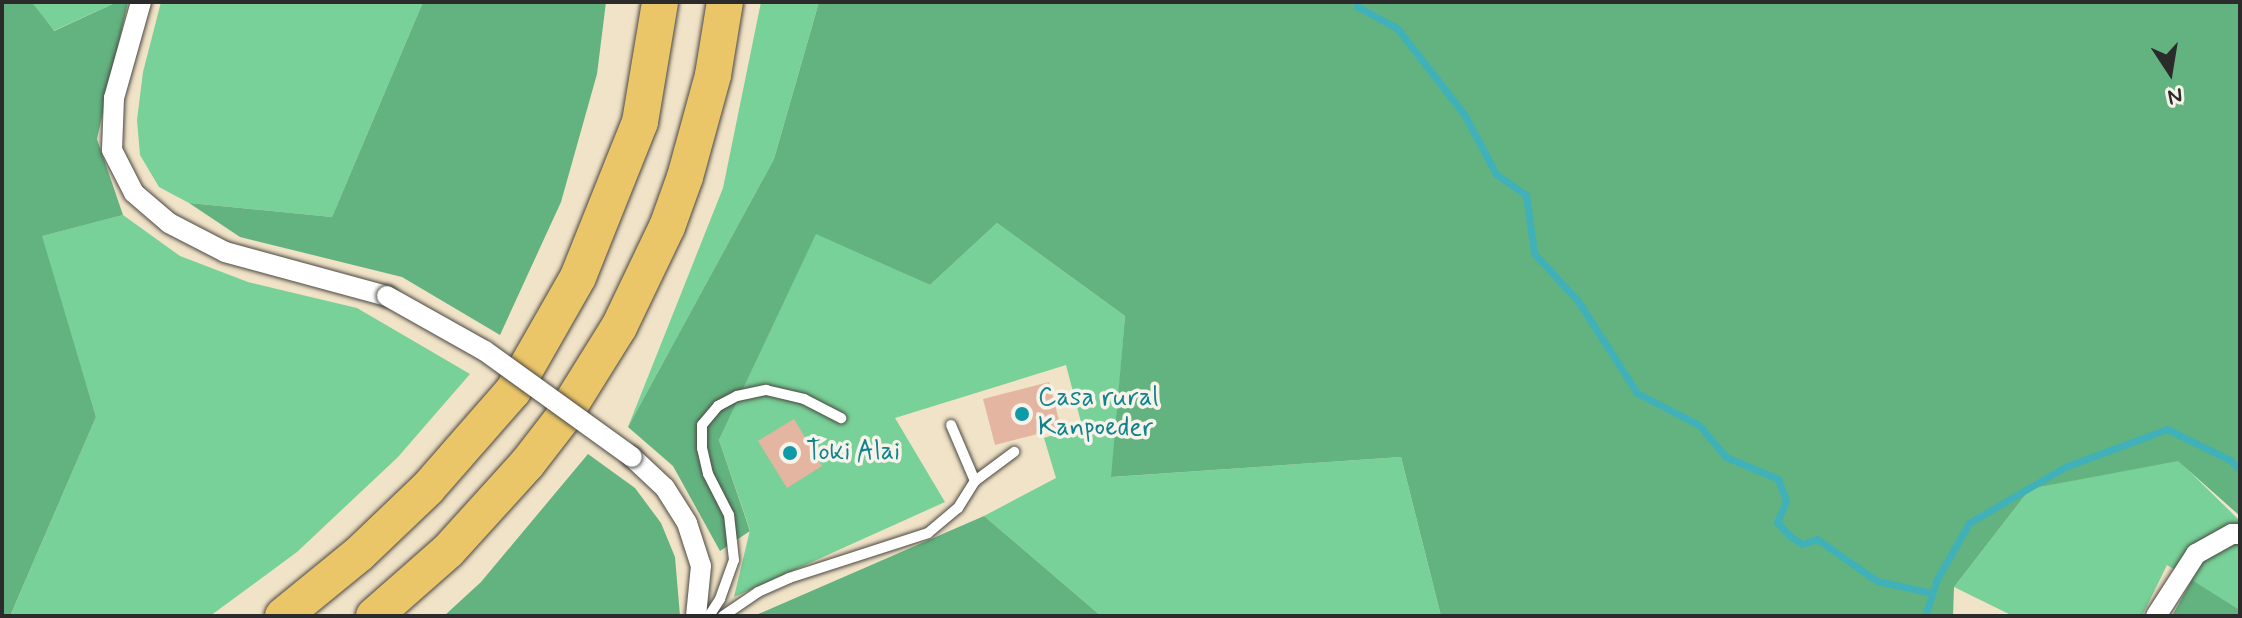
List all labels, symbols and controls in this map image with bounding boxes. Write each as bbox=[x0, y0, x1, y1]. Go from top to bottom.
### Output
north arrow bbox=[2130, 32, 2210, 112]
text: N bbox=[2165, 80, 2185, 111]
place label: Casa rural Kanpoeder bbox=[1038, 383, 1153, 444]
marker: Casa rural Kanpoeder bbox=[1013, 405, 1031, 423]
place label: Toki Alai bbox=[806, 437, 899, 469]
marker: Toki Alai bbox=[781, 444, 799, 462]

